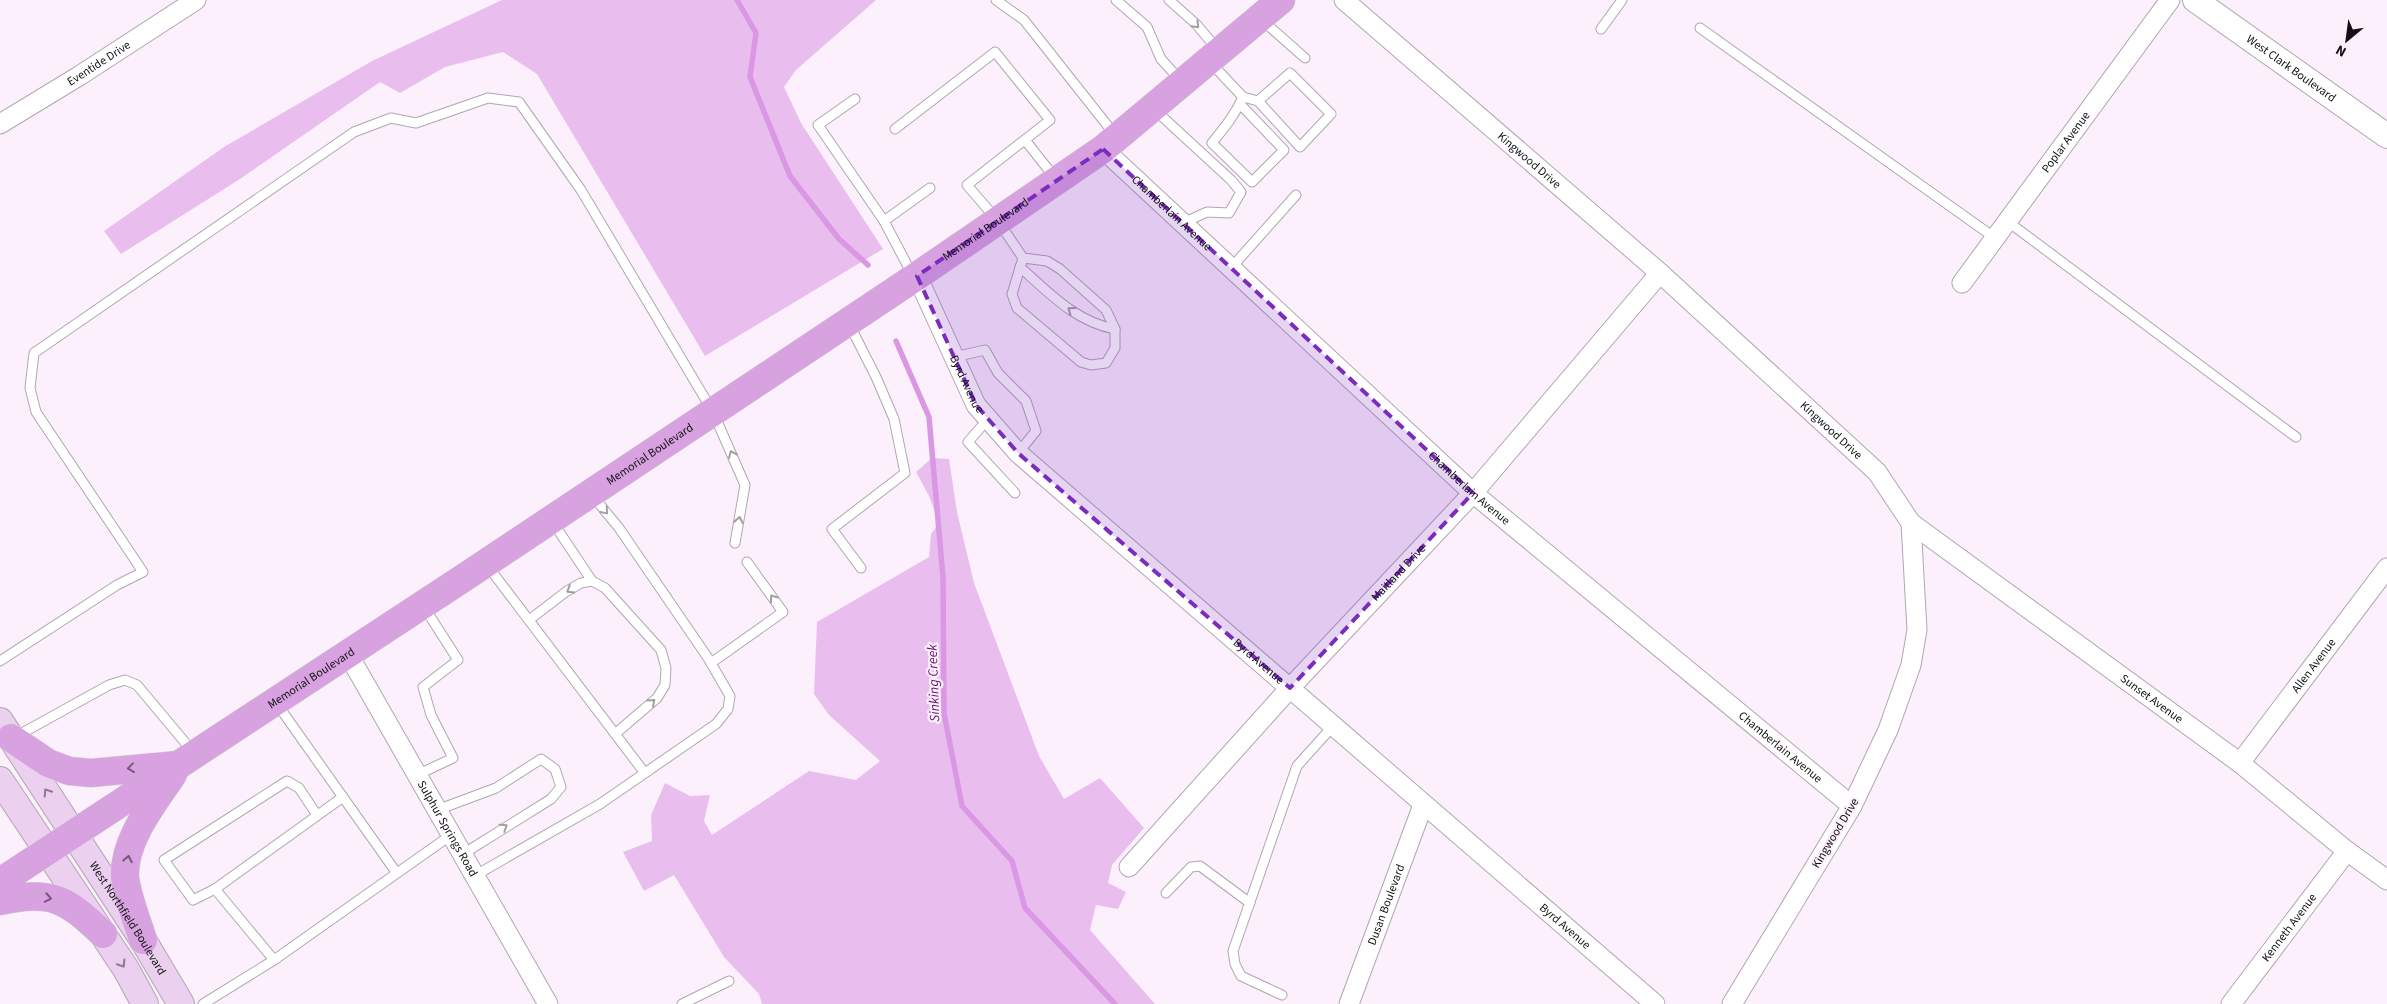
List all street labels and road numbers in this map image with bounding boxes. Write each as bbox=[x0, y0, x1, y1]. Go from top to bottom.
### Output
street label: West Clark Boulevard bbox=[2243, 31, 2339, 106]
street label: Eventide Drive bbox=[64, 37, 134, 90]
street label: Poplar Avenue bbox=[2038, 108, 2094, 176]
street label: Kingwood Drive bbox=[1494, 128, 1565, 193]
street label: Chamberlain Avenue bbox=[1128, 172, 1215, 255]
street label: Memorial Boulevard bbox=[939, 194, 1032, 265]
street label: Byrd Avenue bbox=[945, 352, 988, 417]
street label: Kingwood Drive bbox=[1796, 397, 1866, 464]
street label: Memorial Boulevard bbox=[603, 419, 697, 490]
street label: Chamberlain Avenue bbox=[1424, 447, 1514, 529]
street label: Maitland Drive bbox=[1368, 541, 1430, 605]
street label: Byrd Avenue bbox=[1229, 635, 1288, 689]
street label: Allen Avenue bbox=[2288, 635, 2340, 697]
street label: Memorial Boulevard bbox=[264, 644, 358, 713]
street label: Sunset Avenue bbox=[2117, 670, 2186, 728]
street label: Chamberlain Avenue bbox=[1735, 708, 1826, 787]
street label: Sulphur Springs Road bbox=[413, 777, 482, 880]
street label: Kingwood Drive bbox=[1808, 795, 1863, 872]
street label: West Northfield Boulevard bbox=[85, 858, 170, 978]
street label: Dusan Boulevard bbox=[1364, 862, 1409, 948]
street label: Kenneth Avenue bbox=[2258, 890, 2321, 966]
street label: Byrd Avenue bbox=[1536, 900, 1594, 954]

